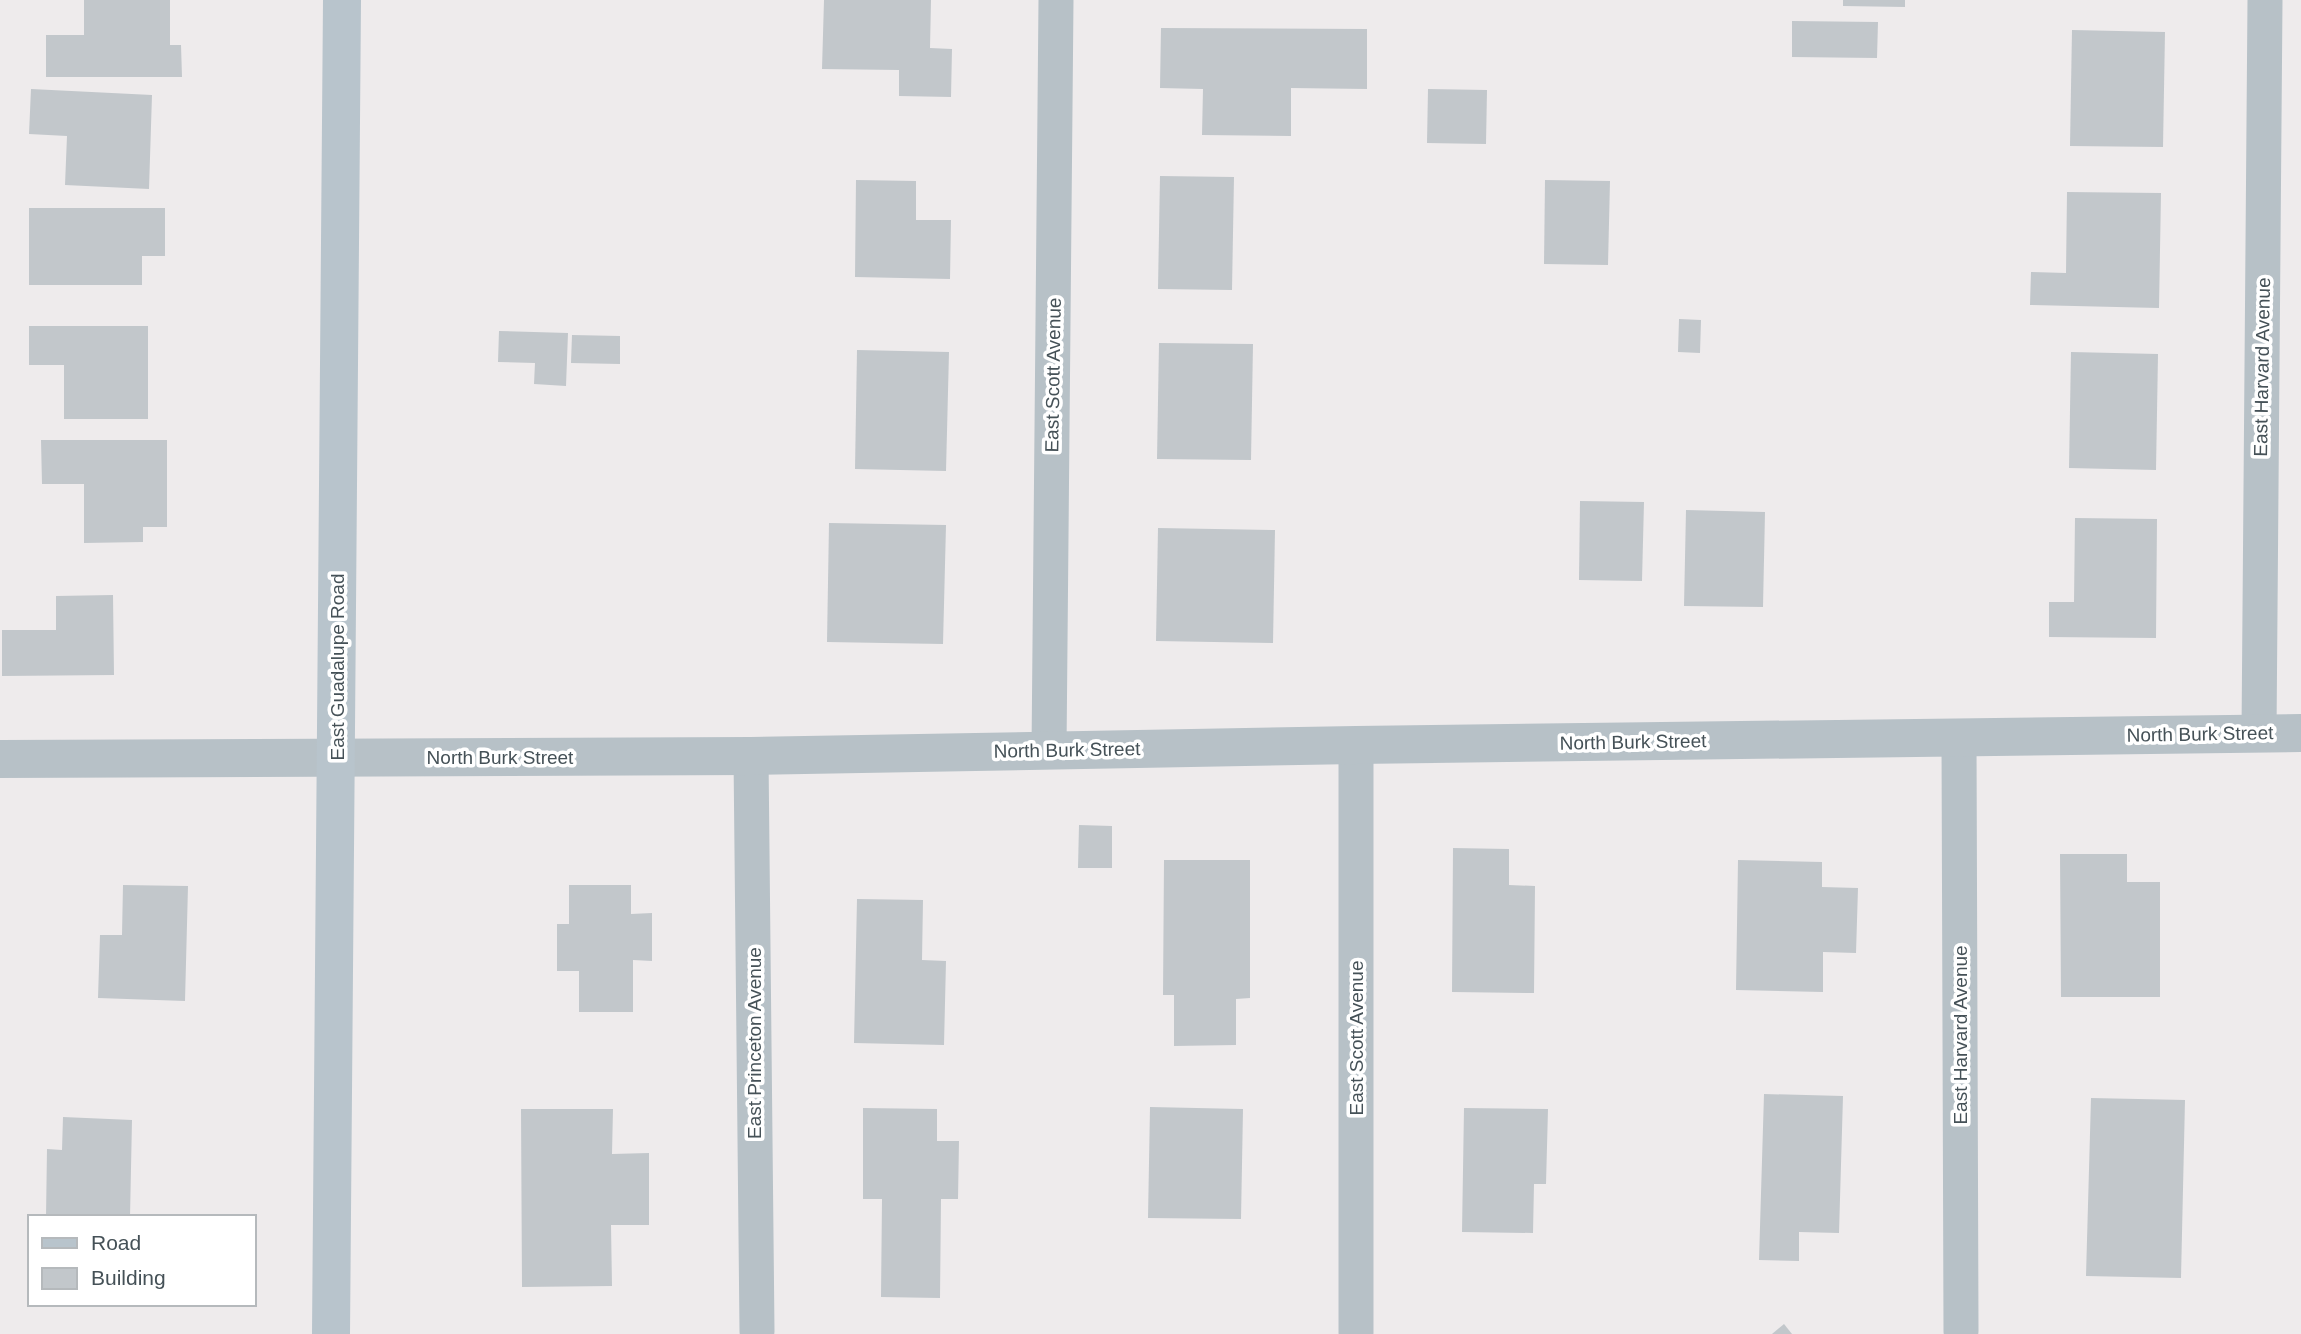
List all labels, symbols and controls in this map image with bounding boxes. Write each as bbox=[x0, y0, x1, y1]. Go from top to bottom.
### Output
street label: East Harvard Avenue bbox=[2250, 277, 2274, 457]
street label: East Scott Avenue bbox=[1041, 297, 1065, 453]
street label: East Guadalupe Road bbox=[327, 574, 348, 760]
street label: North Burk Street bbox=[2126, 722, 2274, 746]
street label: North Burk Street bbox=[1559, 730, 1707, 754]
street label: North Burk Street bbox=[993, 738, 1141, 762]
street label: North Burk Street bbox=[427, 747, 574, 768]
street label: East Harvard Avenue bbox=[1950, 945, 1971, 1125]
street label: East Princeton Avenue bbox=[744, 947, 765, 1139]
street label: East Scott Avenue bbox=[1346, 961, 1367, 1115]
legend bbox=[28, 1215, 256, 1306]
text: Road bbox=[91, 1231, 141, 1254]
text: Building bbox=[91, 1266, 166, 1289]

